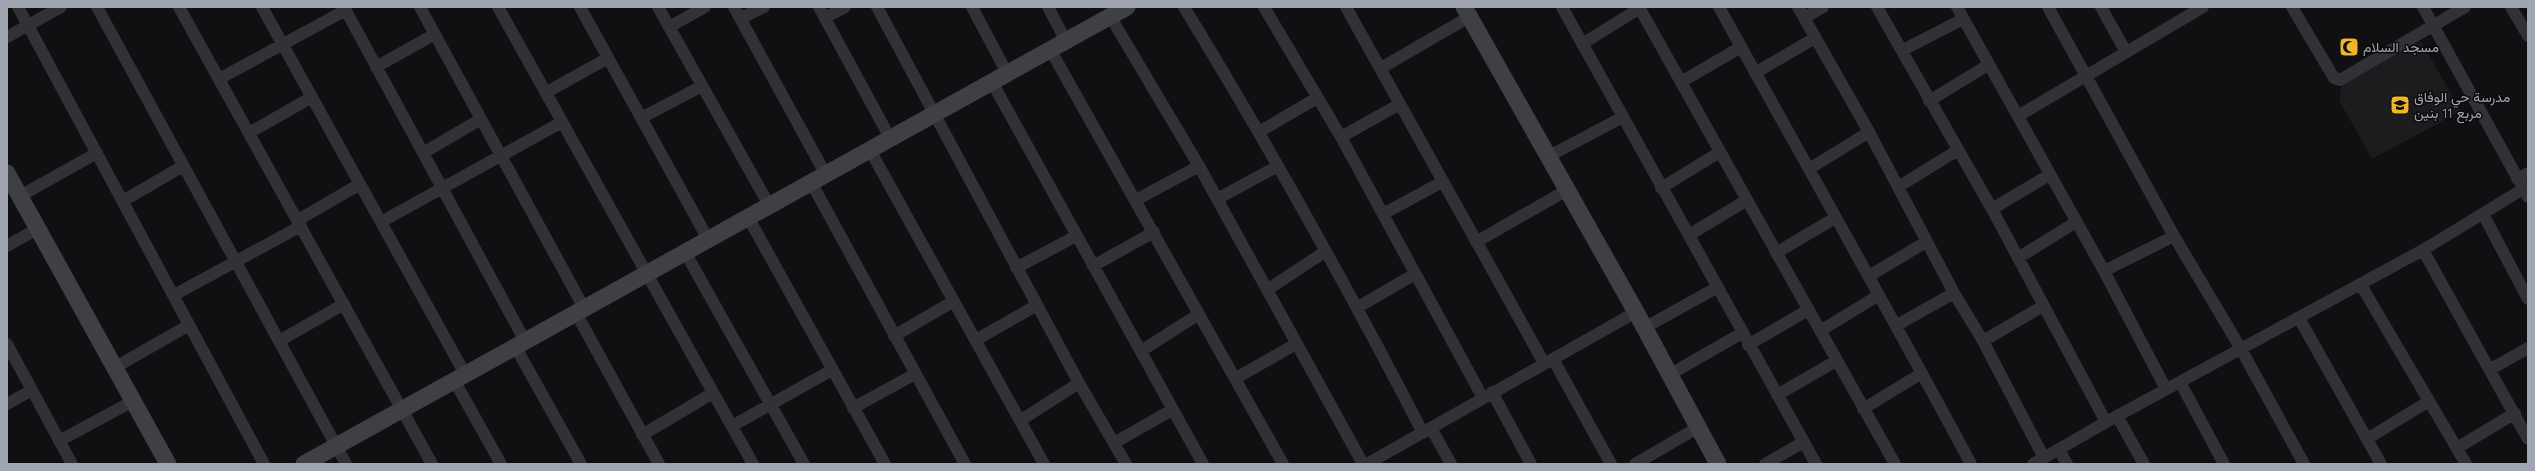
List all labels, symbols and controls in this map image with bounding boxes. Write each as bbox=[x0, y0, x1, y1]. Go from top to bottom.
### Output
mosque icon: مسجد السلام bbox=[2338, 36, 2360, 58]
place label: مسجد السلام bbox=[2363, 38, 2439, 56]
place label: مدرسة حي الوفاق مربع 11 بنين bbox=[2414, 88, 2510, 124]
school or university icon: مدرسة حي الوفاق مربع 11 بنين bbox=[2389, 94, 2411, 116]

